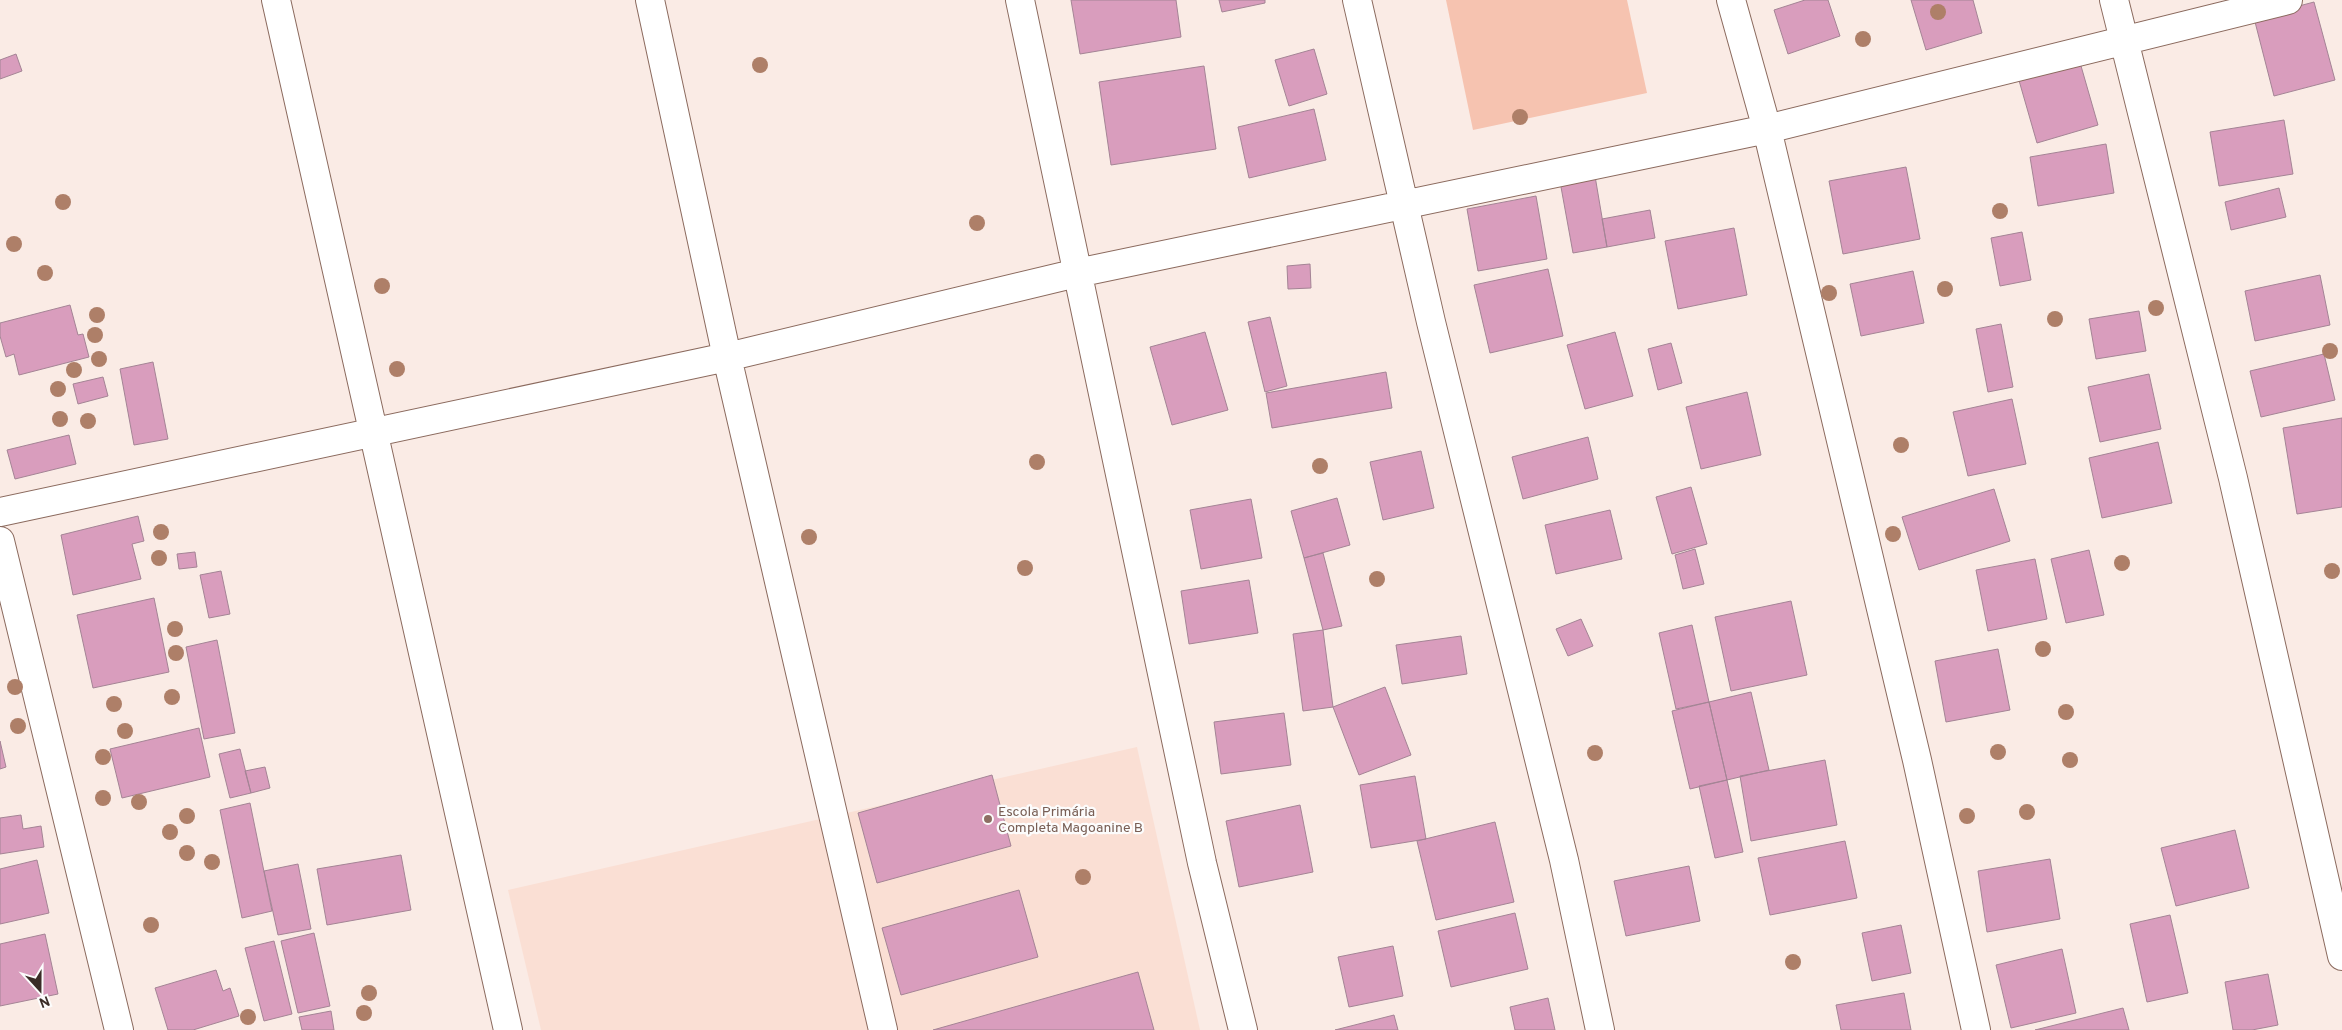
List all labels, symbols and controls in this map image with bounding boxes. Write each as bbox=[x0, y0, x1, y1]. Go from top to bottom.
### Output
place label: Escola Primária Completa Magoanine B bbox=[998, 804, 1143, 837]
marker: Escola Primária Completa Magoanine B bbox=[982, 813, 994, 825]
north arrow bbox=[15, 965, 65, 1015]
text: N bbox=[36, 991, 52, 1010]

